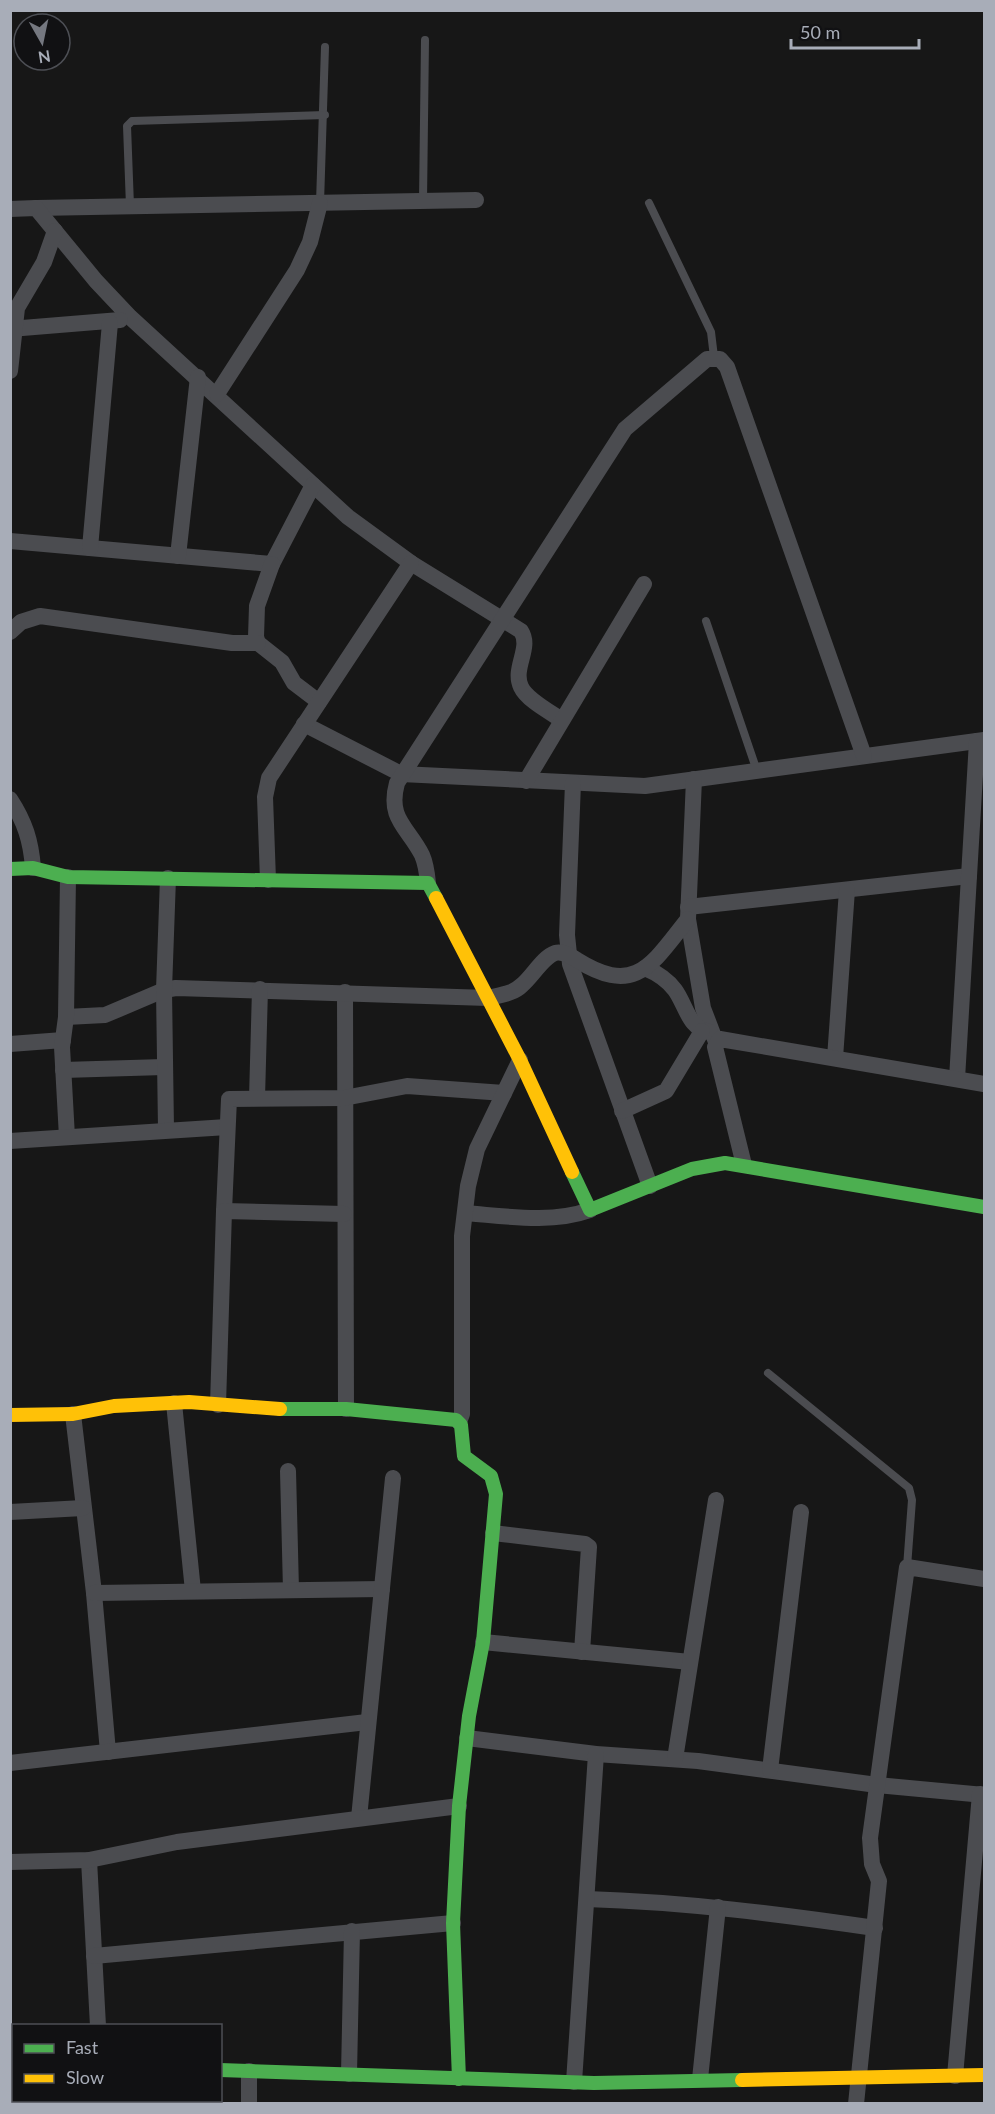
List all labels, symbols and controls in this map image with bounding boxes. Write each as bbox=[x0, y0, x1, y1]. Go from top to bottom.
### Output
north arrow bbox=[12, 12, 72, 72]
scale bar bbox=[791, 12, 918, 50]
text: 50 m bbox=[800, 21, 840, 43]
text: N bbox=[37, 47, 52, 68]
legend bbox=[12, 2024, 222, 2102]
text: Fast bbox=[66, 2036, 99, 2058]
text: Slow bbox=[66, 2066, 104, 2088]

